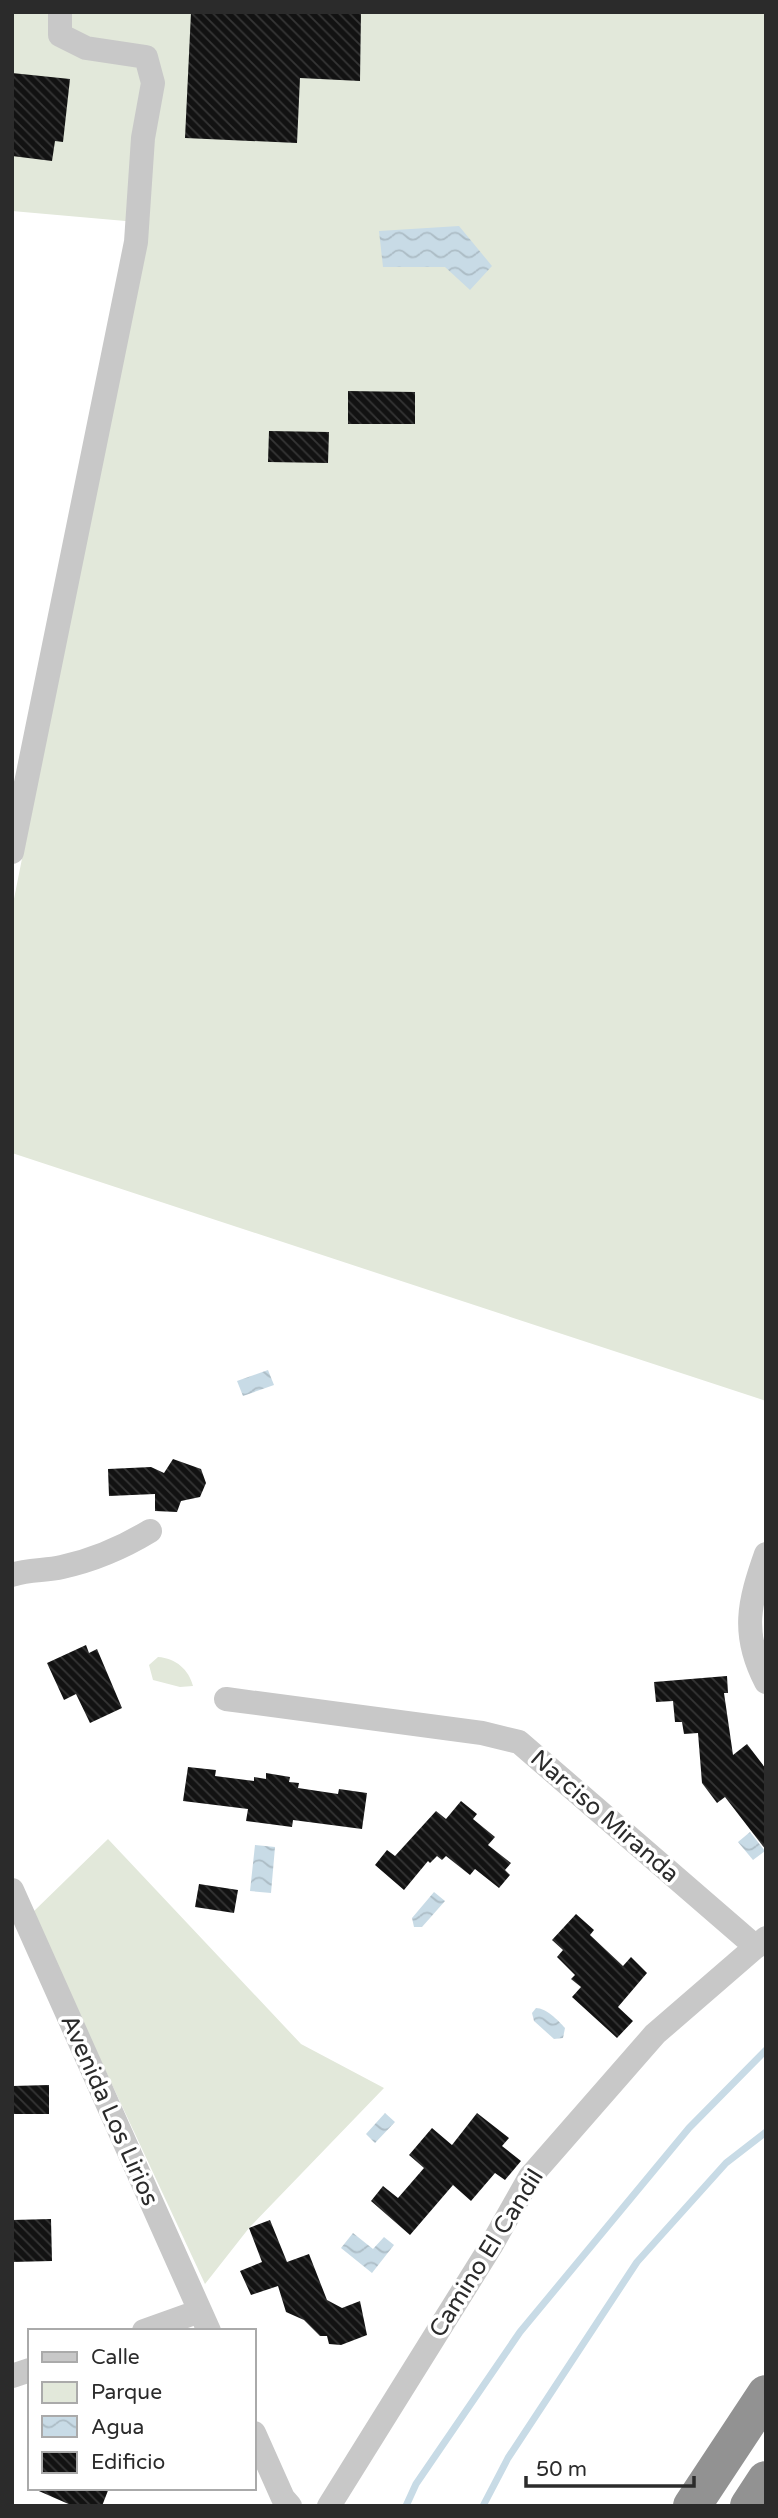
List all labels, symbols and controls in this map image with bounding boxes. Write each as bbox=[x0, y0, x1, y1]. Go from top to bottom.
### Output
street label: Narciso Miranda bbox=[524, 1744, 685, 1889]
street label: Avenida Los Lirios bbox=[54, 2010, 165, 2210]
street label: Camino El Candil bbox=[423, 2164, 550, 2343]
legend bbox=[28, 2329, 256, 2490]
text: Calle bbox=[91, 2345, 140, 2370]
text: Parque bbox=[91, 2380, 162, 2405]
text: Agua bbox=[91, 2415, 144, 2440]
scale bar bbox=[526, 2444, 694, 2488]
text: Edificio bbox=[91, 2450, 165, 2475]
text: 50 m bbox=[536, 2457, 587, 2482]

